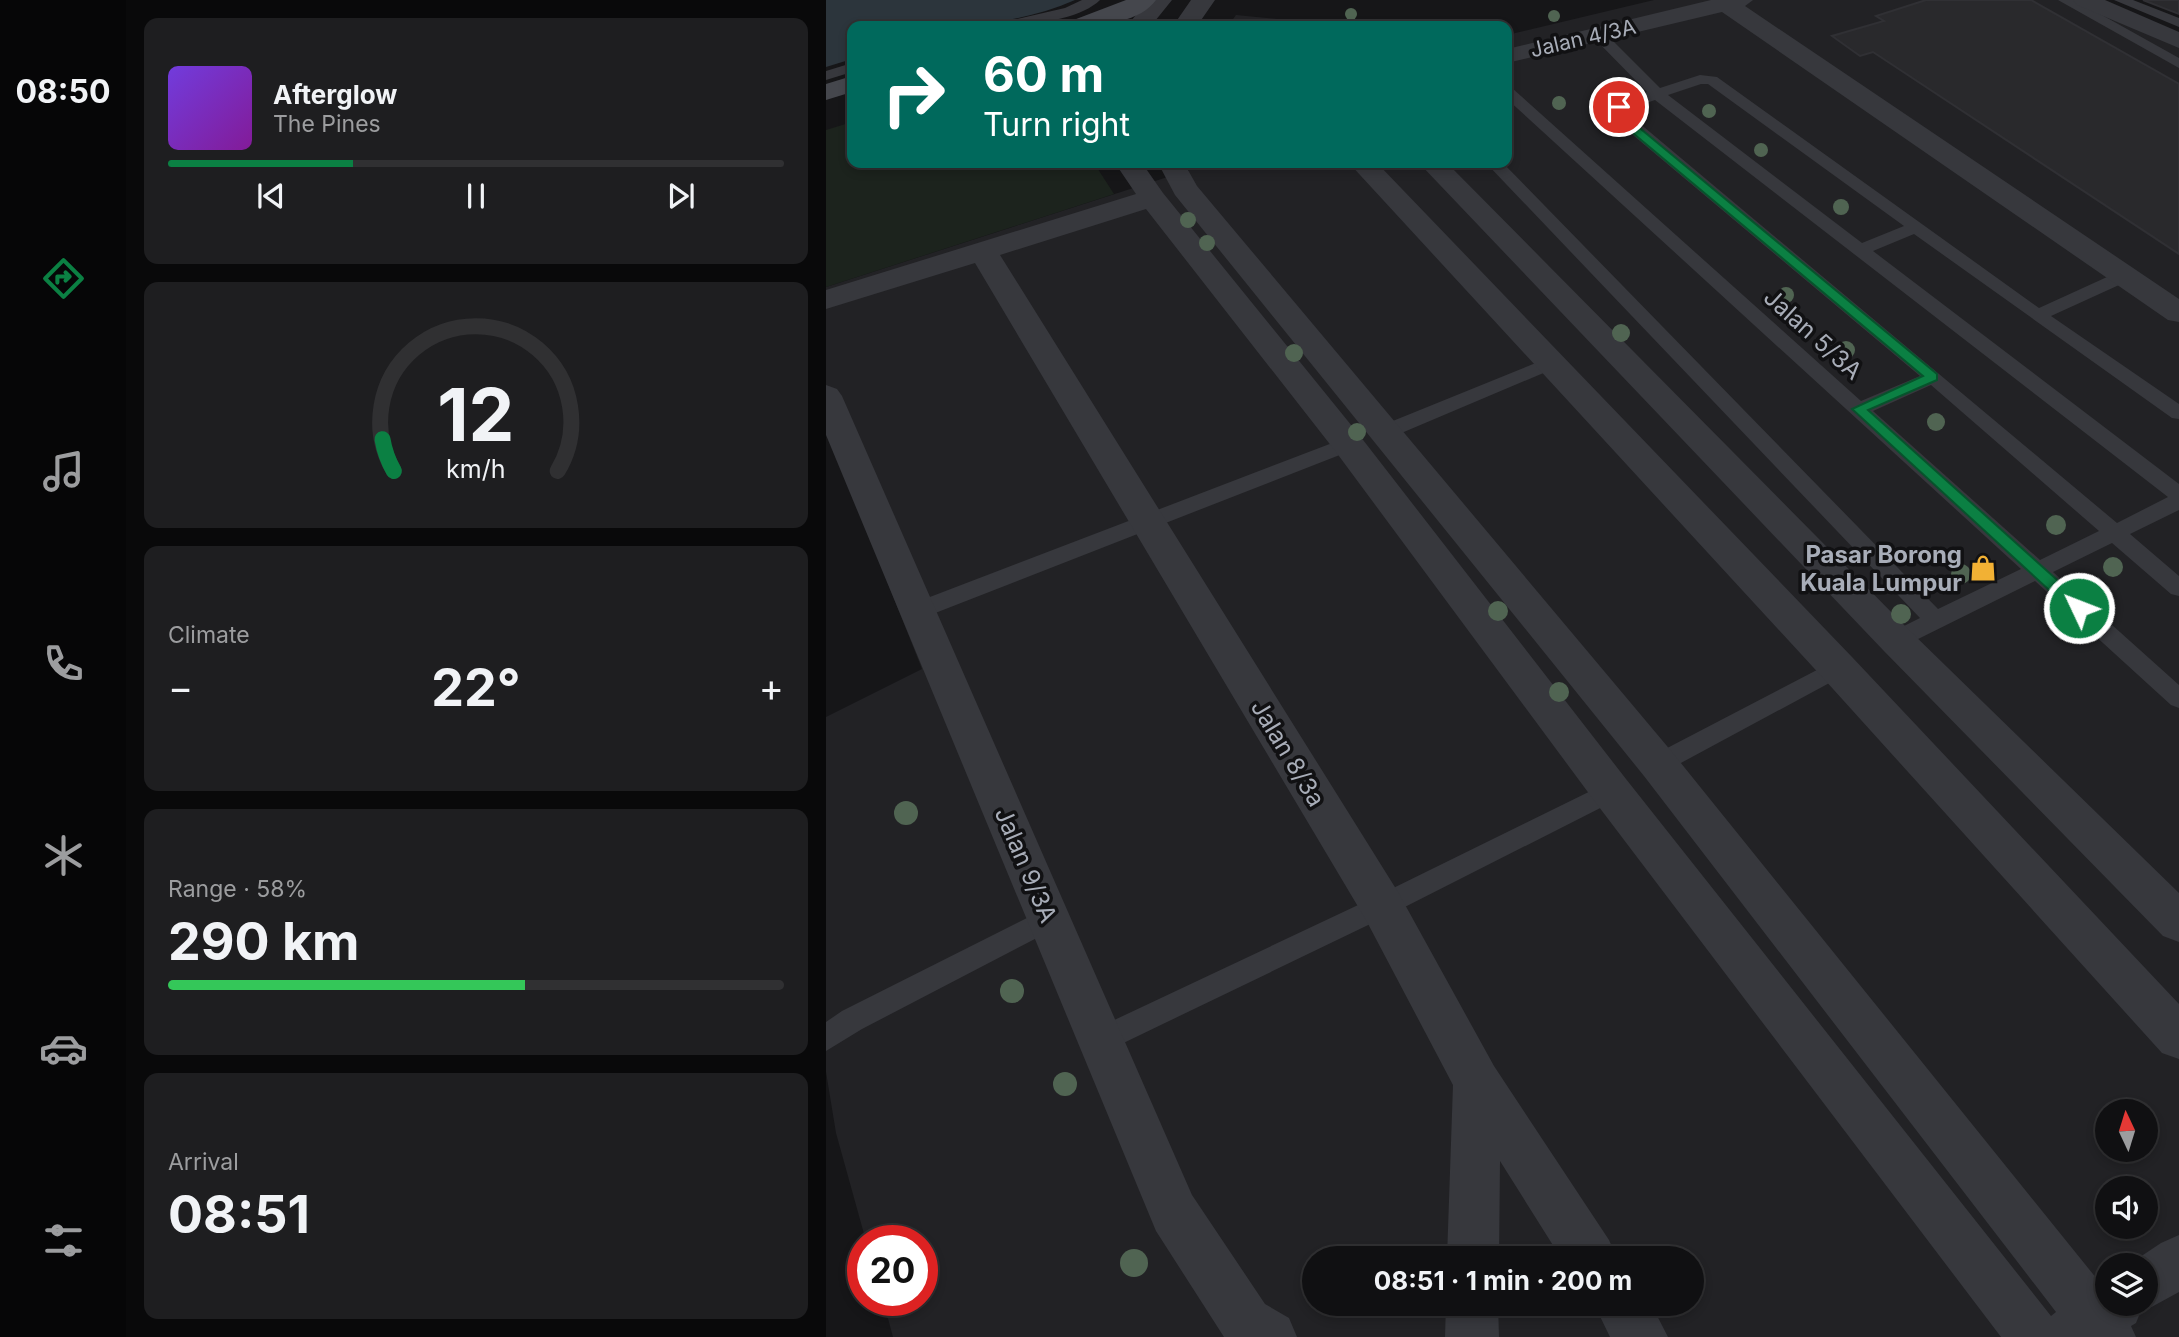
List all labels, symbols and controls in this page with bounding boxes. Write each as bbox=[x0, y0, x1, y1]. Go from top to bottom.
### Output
street label: Jalan 4/3A bbox=[1528, 14, 1638, 62]
text: 60 m bbox=[983, 45, 1104, 104]
icon: right bbox=[868, 49, 959, 140]
text: 08:50 bbox=[15, 72, 111, 111]
pin bbox=[1589, 77, 1649, 137]
text: Afterglow bbox=[273, 79, 397, 110]
icon: arrive bbox=[1600, 88, 1638, 126]
text: Turn right bbox=[983, 105, 1130, 144]
text: The Pines bbox=[273, 110, 381, 138]
icon: previous bbox=[252, 177, 290, 215]
icon: pause bbox=[457, 177, 495, 215]
icon: next bbox=[662, 177, 700, 215]
icon: directions bbox=[39, 254, 88, 303]
street label: Jalan 5/3A bbox=[1758, 282, 1868, 386]
text: 12 bbox=[437, 370, 515, 459]
icon: music bbox=[39, 447, 88, 496]
text: km/h bbox=[446, 453, 506, 483]
place label: Pasar Borong Kuala Lumpur bbox=[1800, 540, 1962, 597]
shop icon: Pasar Borong Kuala Lumpur bbox=[1968, 553, 1998, 583]
position arrow bbox=[2042, 571, 2116, 645]
text: Climate bbox=[168, 621, 250, 649]
icon: phone bbox=[39, 639, 88, 688]
text: 22° bbox=[431, 656, 521, 719]
text: − bbox=[168, 664, 193, 710]
text: + bbox=[759, 664, 784, 710]
street label: Jalan 8/3a bbox=[1245, 694, 1331, 812]
street label: Jalan 9/3A bbox=[989, 803, 1063, 927]
icon: climate bbox=[39, 831, 88, 880]
text: Range · 58% bbox=[168, 875, 307, 903]
text: 290 km bbox=[168, 910, 360, 973]
icon: car bbox=[39, 1024, 88, 1073]
north arrow bbox=[2095, 1099, 2158, 1162]
map controls bbox=[2095, 1099, 2158, 1316]
text: Arrival bbox=[168, 1148, 239, 1176]
button: sound bbox=[2095, 1176, 2158, 1239]
text: 08:51 bbox=[168, 1183, 310, 1246]
icon: filters bbox=[39, 1216, 88, 1265]
speed limit sign: 20 bbox=[847, 1225, 938, 1316]
button: layers bbox=[2095, 1253, 2158, 1316]
text: 08:51 · 1 min · 200 m bbox=[1374, 1265, 1632, 1296]

